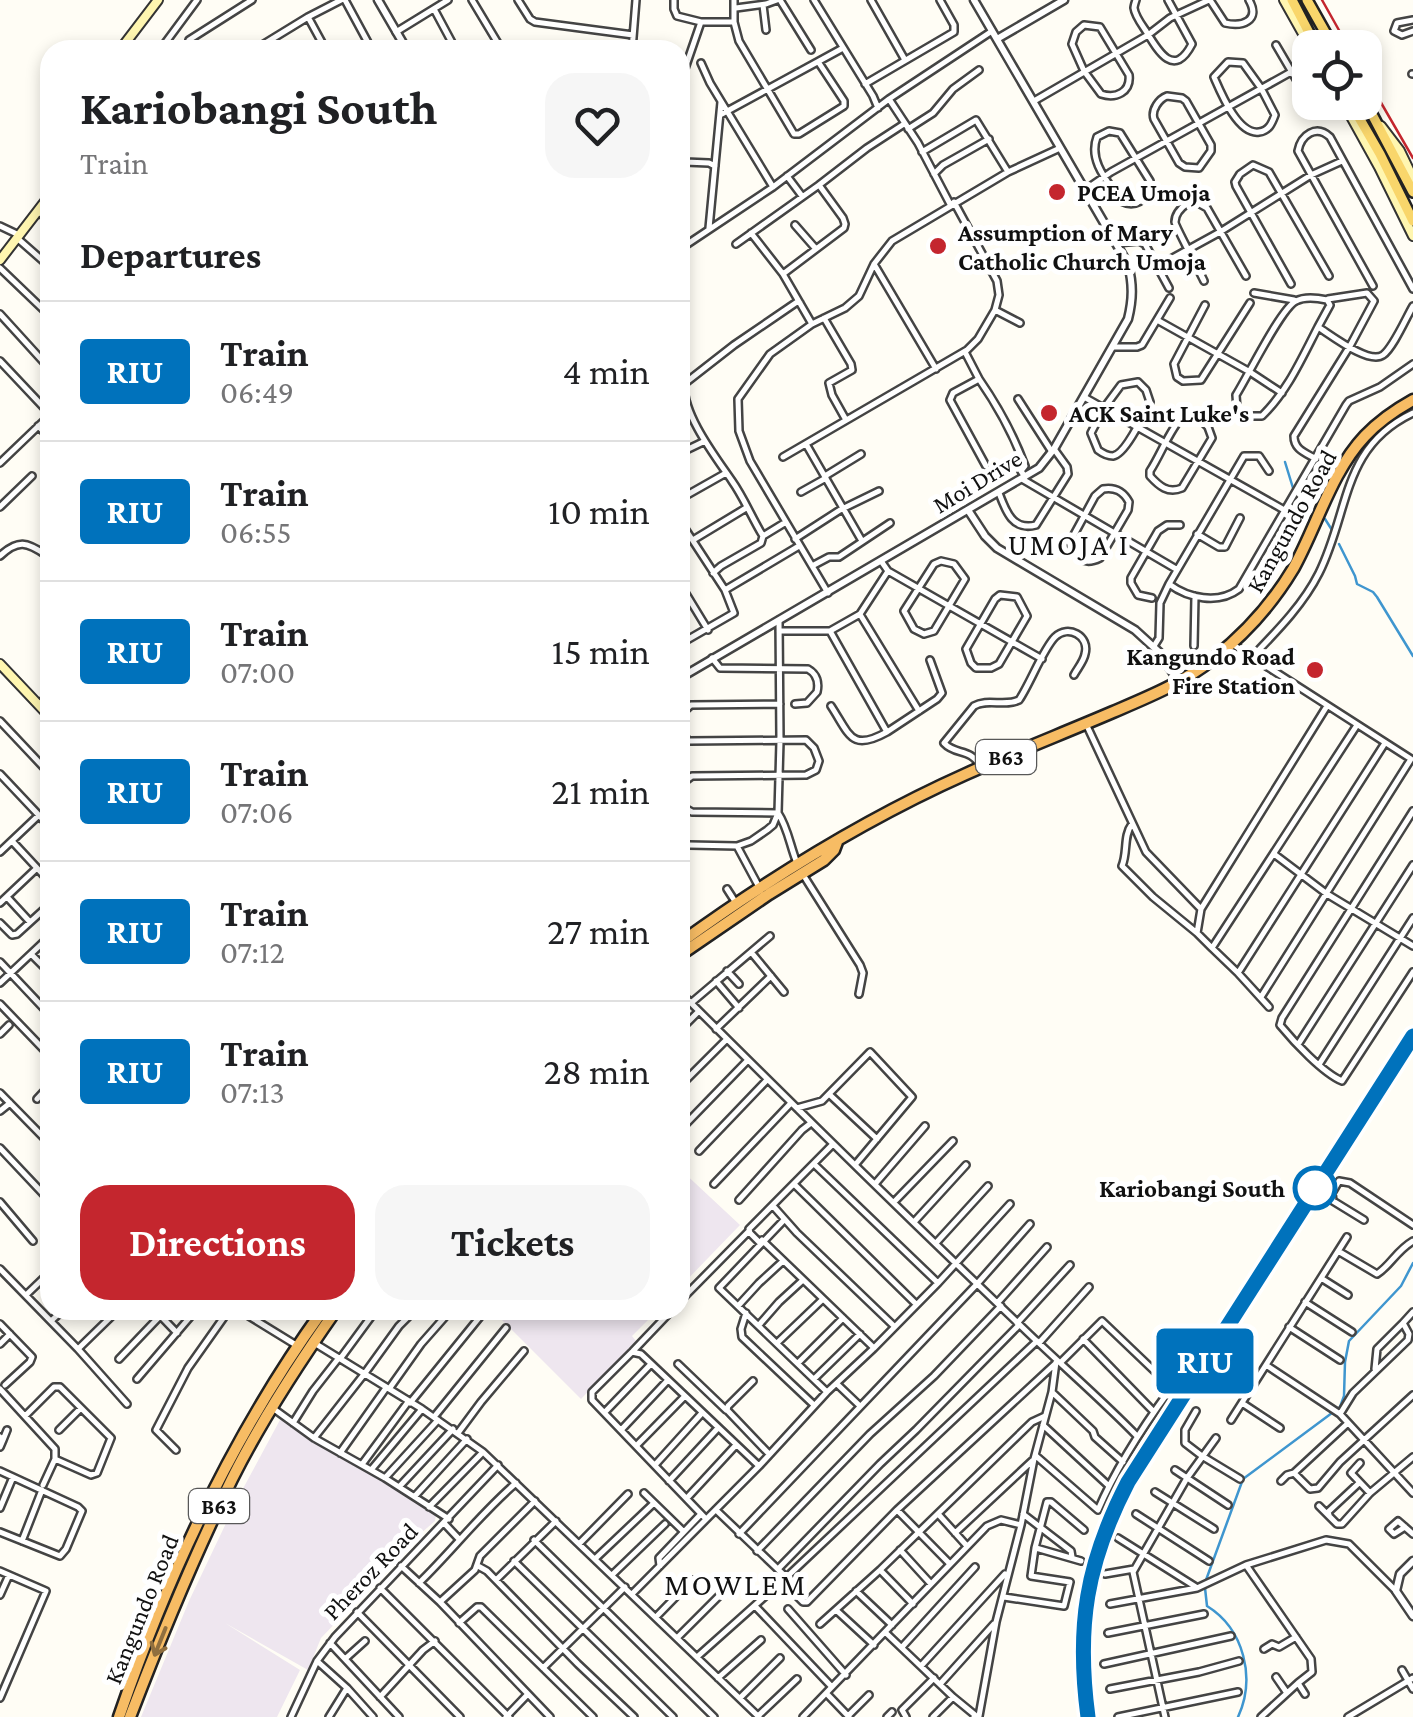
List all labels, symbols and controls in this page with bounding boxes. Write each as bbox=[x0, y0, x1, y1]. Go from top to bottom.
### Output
map controls bbox=[1292, 30, 1382, 120]
button: locate bbox=[1292, 30, 1382, 120]
button: heart bbox=[545, 73, 650, 178]
text: Kariobangi South bbox=[80, 81, 437, 134]
text: Train bbox=[80, 145, 149, 181]
place label: PCEA Umoja bbox=[1077, 179, 1211, 207]
marker: PCEA Umoja bbox=[1046, 181, 1068, 203]
place label: Assumption of Mary Catholic Church Umoja bbox=[957, 219, 1207, 276]
text: Departures bbox=[80, 234, 261, 276]
marker: Assumption of Mary Catholic Church Umoja bbox=[927, 235, 949, 257]
text: Train bbox=[220, 332, 309, 374]
text: 4 min bbox=[563, 350, 650, 392]
text: RIU bbox=[106, 352, 164, 391]
text: 06:49 bbox=[220, 374, 294, 410]
place label: ACK Saint Luke's bbox=[1068, 400, 1249, 427]
marker: ACK Saint Luke's bbox=[1038, 402, 1060, 424]
street label: Moi Drive bbox=[928, 444, 1027, 518]
street label: Kangundo Road bbox=[1241, 445, 1343, 598]
text: Train bbox=[220, 472, 309, 514]
text: 10 min bbox=[548, 490, 650, 532]
text: RIU bbox=[106, 492, 164, 531]
text: 06:55 bbox=[220, 514, 292, 550]
district label: UMOJA I bbox=[1008, 528, 1130, 561]
text: Train bbox=[220, 612, 309, 654]
text: 15 min bbox=[551, 630, 650, 672]
text: RIU bbox=[106, 632, 164, 671]
place label: Kangundo Road Fire Station bbox=[1126, 643, 1296, 699]
text: 07:00 bbox=[220, 654, 295, 690]
marker: Kangundo Road Fire Station bbox=[1304, 659, 1326, 681]
road number: B63 bbox=[976, 740, 1036, 774]
text: Train bbox=[220, 752, 309, 794]
text: 21 min bbox=[551, 770, 650, 812]
text: RIU bbox=[106, 772, 164, 811]
text: 07:06 bbox=[220, 794, 293, 830]
text: Train bbox=[220, 892, 309, 934]
text: 27 min bbox=[547, 910, 650, 952]
text: RIU bbox=[106, 912, 164, 951]
text: 07:12 bbox=[220, 934, 285, 970]
text: Train bbox=[220, 1032, 309, 1074]
text: 28 min bbox=[543, 1050, 650, 1092]
text: RIU bbox=[106, 1052, 164, 1091]
text: 07:13 bbox=[220, 1074, 285, 1110]
marker: Kariobangi South bbox=[1294, 1167, 1336, 1209]
place label: Kariobangi South bbox=[1099, 1175, 1286, 1202]
button: Directions bbox=[80, 1185, 355, 1300]
button: Tickets bbox=[375, 1185, 650, 1300]
line badge: RIU bbox=[1148, 1328, 1262, 1394]
text: RIU bbox=[1176, 1342, 1234, 1381]
road number: B63 bbox=[189, 1489, 249, 1523]
street label: Pheroz Road bbox=[318, 1517, 423, 1625]
street label: Kangundo Road bbox=[99, 1530, 185, 1688]
district label: MOWLEM bbox=[664, 1568, 808, 1601]
one-way arrow bbox=[149, 1627, 167, 1657]

